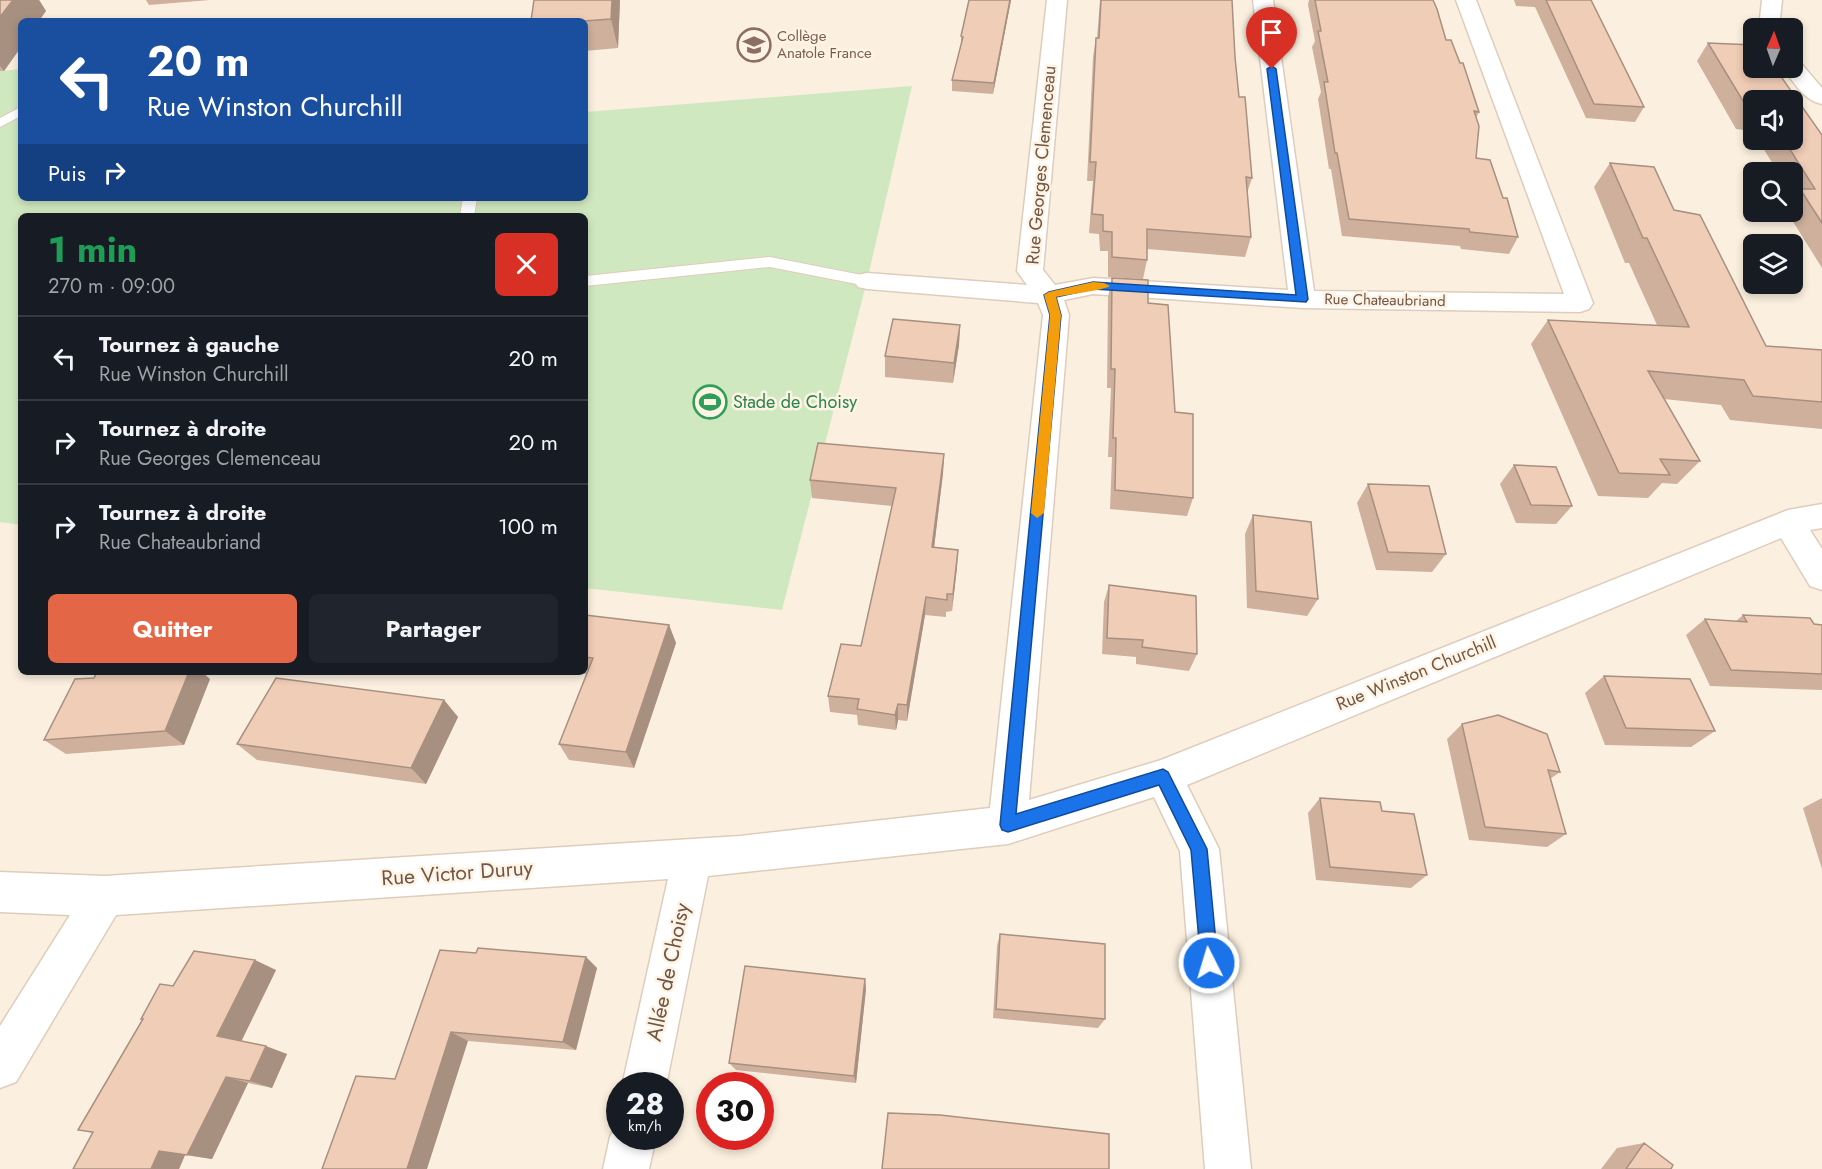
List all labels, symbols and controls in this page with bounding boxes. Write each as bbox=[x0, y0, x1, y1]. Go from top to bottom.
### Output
pin bbox=[1246, 7, 1297, 69]
icon: arrive bbox=[1255, 16, 1288, 49]
north arrow bbox=[1743, 18, 1803, 78]
map controls bbox=[1743, 18, 1803, 294]
place label: Collège Anatole France bbox=[777, 25, 872, 64]
school or university icon: Collège Anatole France bbox=[736, 27, 772, 63]
text: 20 m bbox=[147, 31, 249, 92]
icon: left bbox=[48, 42, 126, 120]
street label: Rue Georges Clemenceau bbox=[1019, 64, 1063, 266]
text: Rue Winston Churchill bbox=[147, 87, 403, 126]
button: sound bbox=[1743, 90, 1803, 150]
icon: right bbox=[98, 156, 131, 189]
text: Puis bbox=[48, 157, 86, 189]
button: search bbox=[1743, 162, 1803, 222]
text: 1 min bbox=[48, 223, 137, 275]
button: close bbox=[495, 233, 558, 296]
button: layers bbox=[1743, 234, 1803, 294]
text: 270 m · 09:00 bbox=[48, 272, 175, 301]
street label: Rue Chateaubriand bbox=[1324, 288, 1446, 312]
text: Tournez à gauche bbox=[99, 328, 279, 360]
icon: left bbox=[48, 342, 81, 375]
text: 20 m bbox=[509, 342, 558, 374]
text: Rue Winston Churchill bbox=[99, 360, 289, 389]
sports icon: Stade de Choisy bbox=[692, 384, 728, 420]
place label: Stade de Choisy bbox=[733, 389, 857, 415]
text: Tournez à droite bbox=[99, 412, 266, 444]
icon: right bbox=[48, 426, 81, 459]
text: 20 m bbox=[509, 426, 558, 458]
text: Rue Georges Clemenceau bbox=[99, 444, 321, 473]
text: Tournez à droite bbox=[99, 496, 266, 528]
icon: right bbox=[48, 510, 81, 543]
text: 100 m bbox=[498, 510, 558, 542]
text: Rue Chateaubriand bbox=[99, 528, 261, 557]
button: Quitter bbox=[48, 594, 297, 663]
button: Partager bbox=[309, 594, 558, 663]
street label: Rue Winston Churchill bbox=[1332, 629, 1500, 717]
street label: Rue Victor Duruy bbox=[380, 853, 535, 893]
street label: Allée de Choisy bbox=[639, 899, 697, 1044]
position arrow bbox=[1177, 931, 1241, 995]
speed limit sign: 30 bbox=[696, 1072, 774, 1150]
text: 28 bbox=[626, 1082, 664, 1125]
text: km/h bbox=[628, 1115, 662, 1137]

